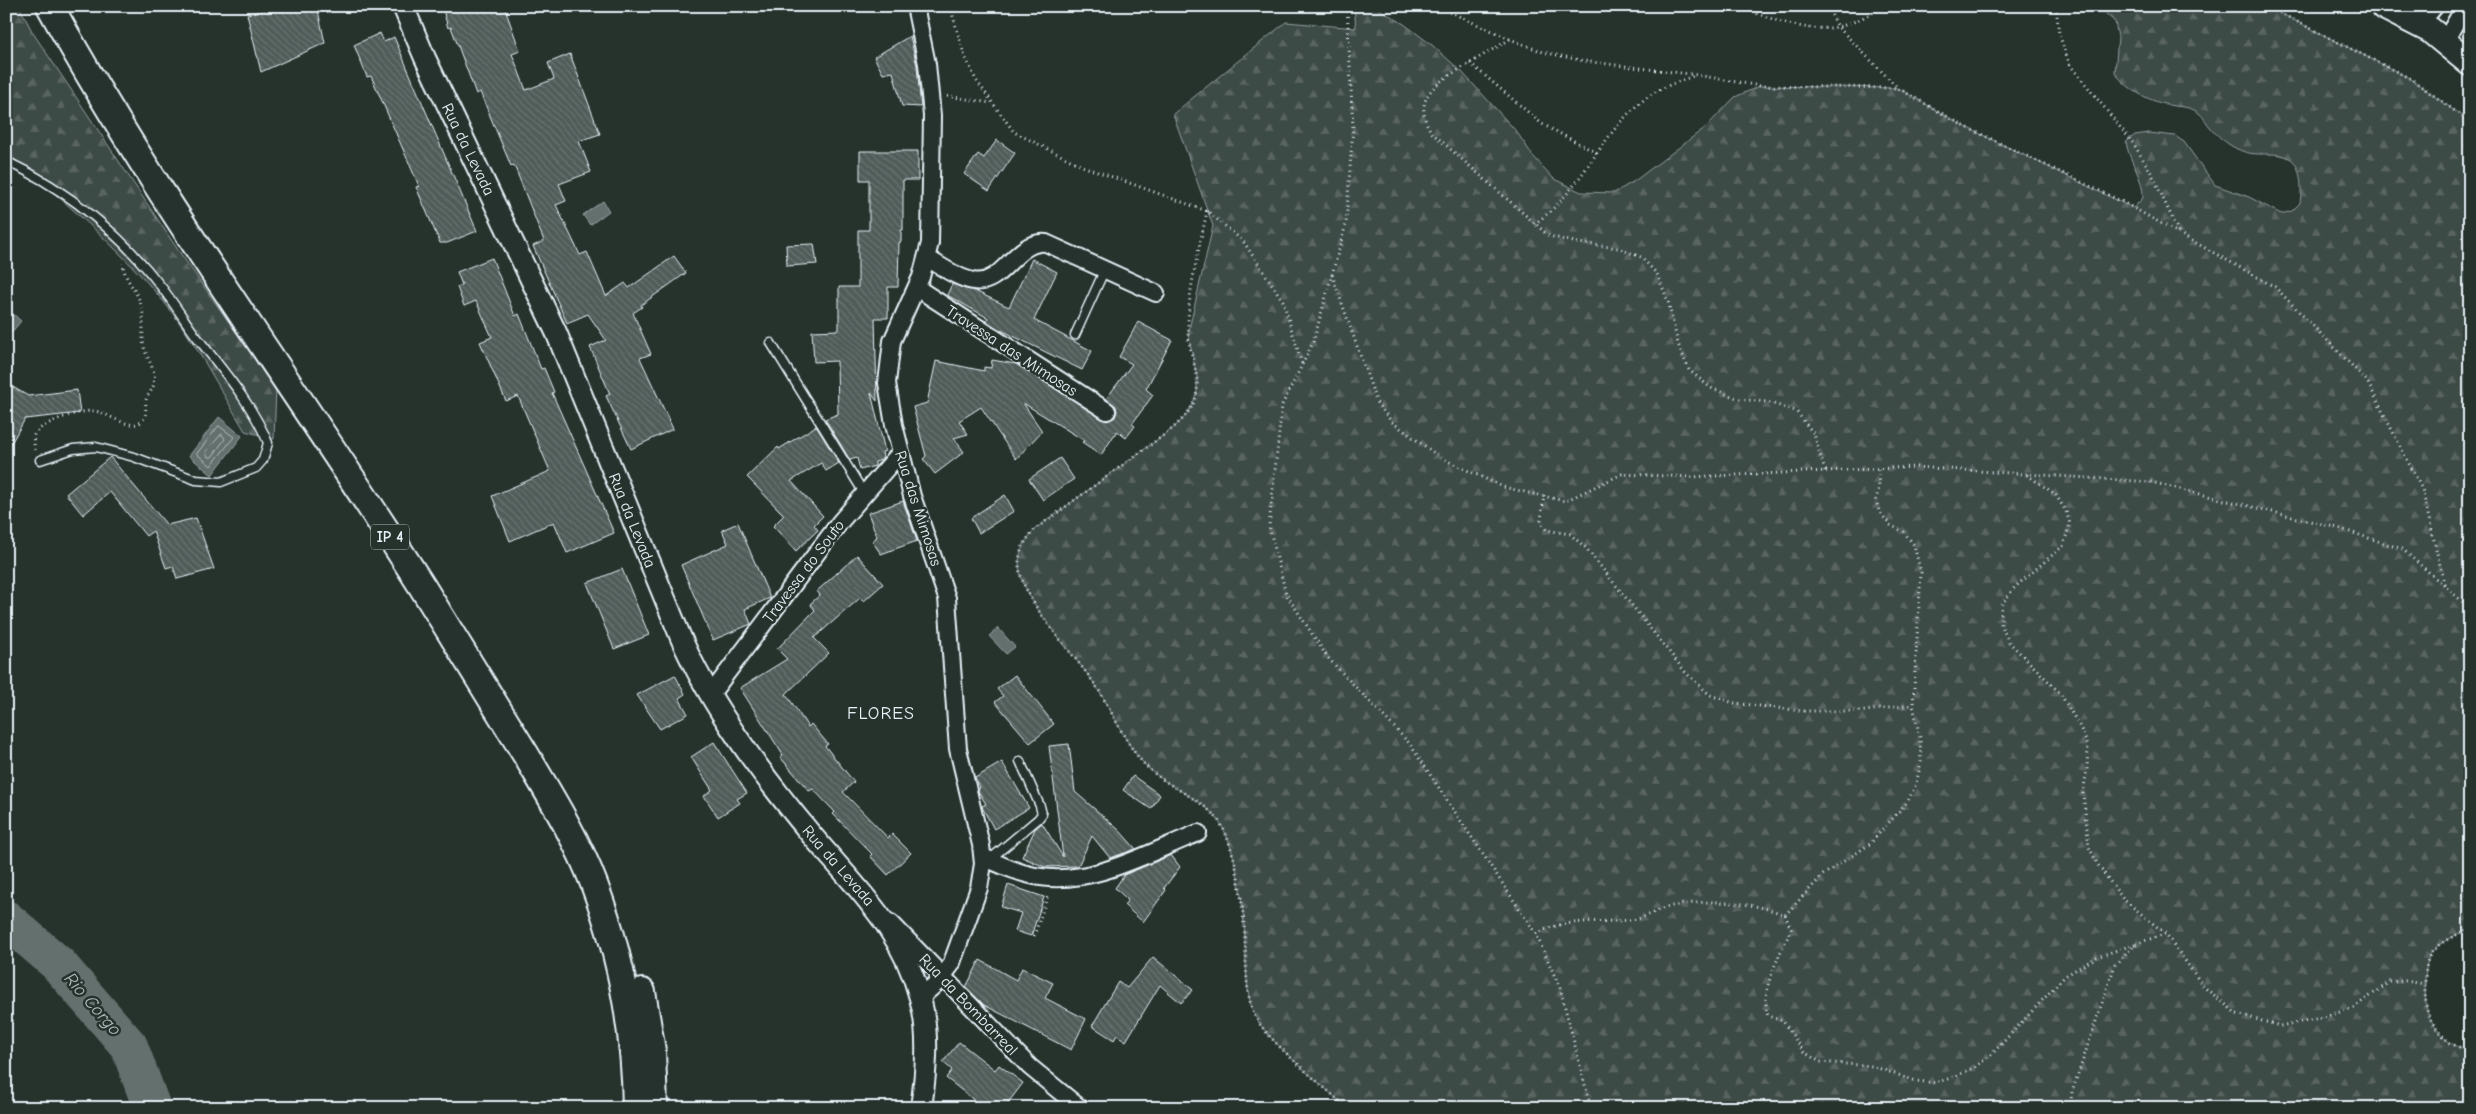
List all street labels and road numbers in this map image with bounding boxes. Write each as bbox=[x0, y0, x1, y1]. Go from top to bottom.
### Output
street label: Rua da Levada bbox=[438, 100, 498, 199]
street label: Travessa das Mimosas bbox=[942, 302, 1081, 400]
street label: Rua das Mimosas bbox=[891, 448, 945, 569]
street label: Rua da Levada bbox=[605, 470, 659, 570]
street label: Travessa do Souto bbox=[759, 517, 848, 627]
road number: IP 4 bbox=[371, 524, 409, 550]
street label: Rua da Levada bbox=[798, 822, 878, 909]
street label: Rua da Bombarreal bbox=[915, 950, 1021, 1059]

